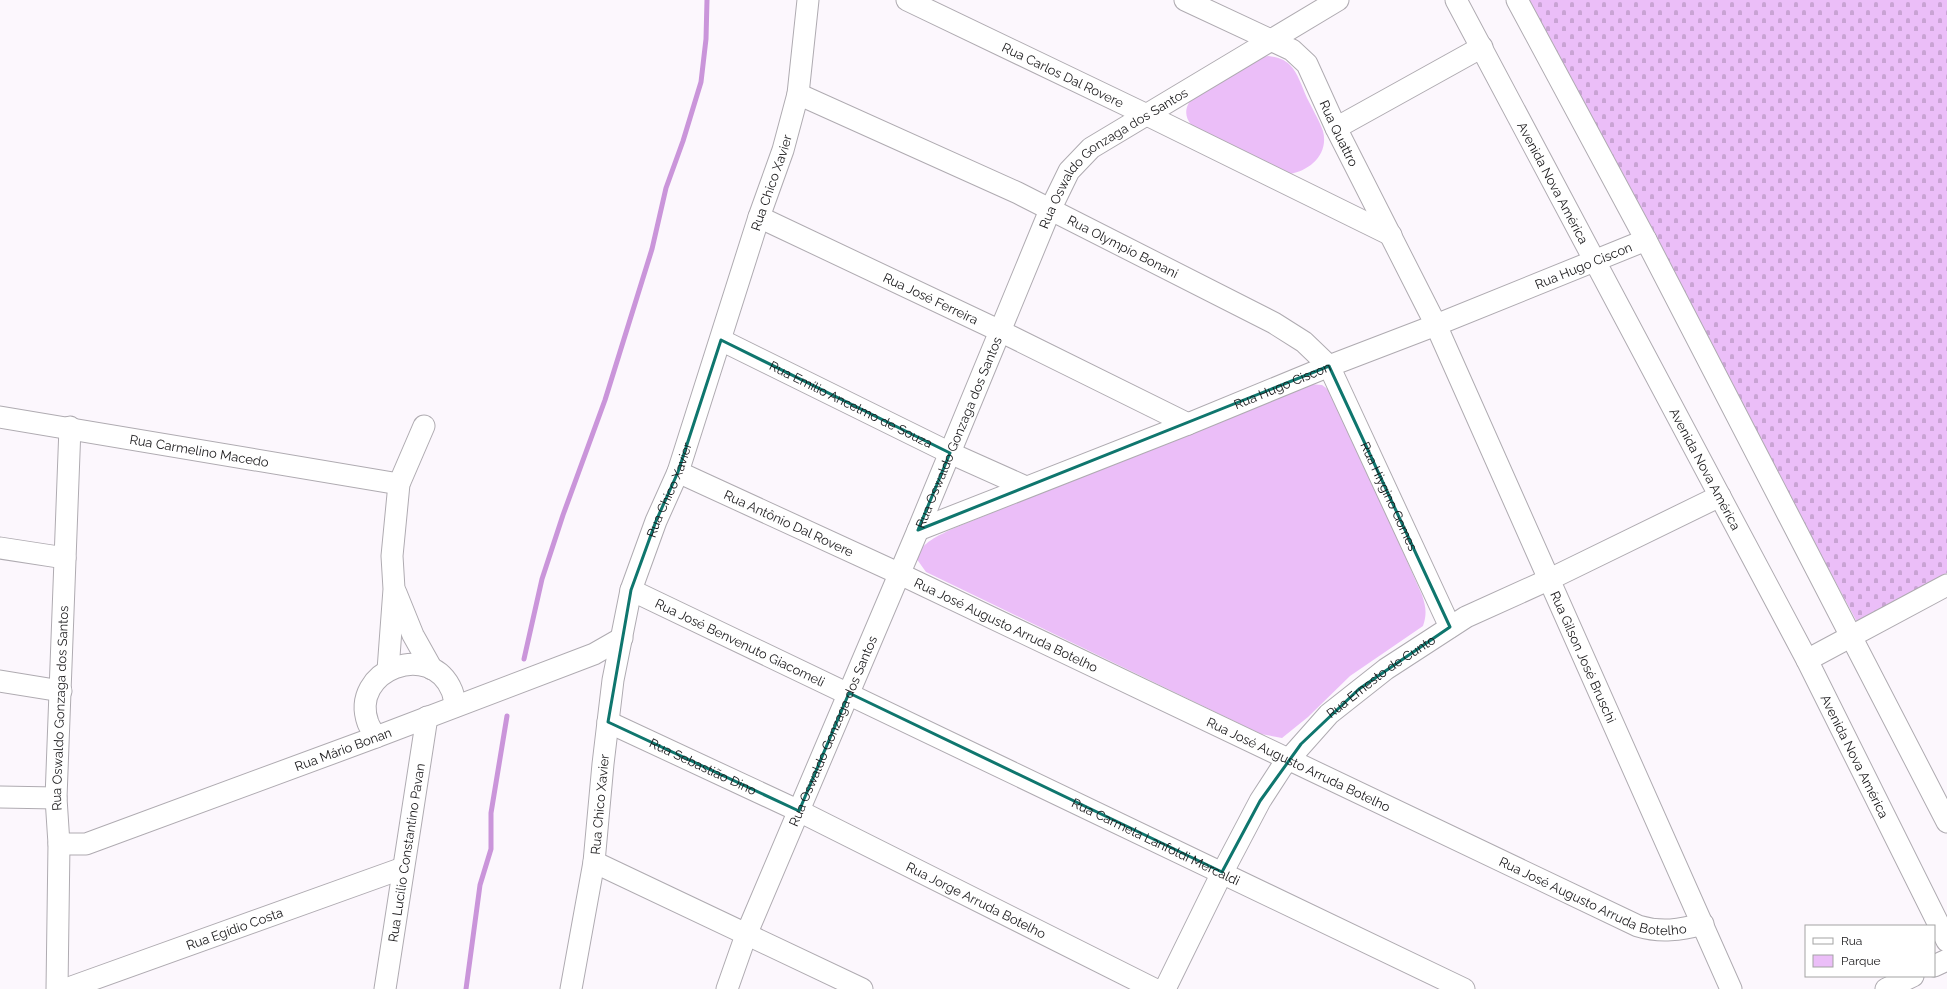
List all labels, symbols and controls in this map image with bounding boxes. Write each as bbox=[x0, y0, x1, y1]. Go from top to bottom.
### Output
street label: Rua Carlos Dal Rovere bbox=[1000, 40, 1126, 111]
street label: Rua Oswaldo Gonzaga dos Santos bbox=[1036, 85, 1190, 231]
street label: Rua Quattro bbox=[1316, 98, 1361, 169]
street label: Avenida Nova América bbox=[1514, 119, 1591, 247]
street label: Rua Chico Xavier bbox=[748, 133, 795, 233]
street label: Rua Olympio Bonani bbox=[1065, 212, 1181, 281]
street label: Rua Hugo Ciscon bbox=[1533, 239, 1634, 292]
street label: Rua José Ferreira bbox=[881, 270, 980, 328]
street label: Rua Oswaldo Gonzaga dos Santos bbox=[913, 335, 1005, 530]
street label: Rua Emílio Ancelmo de Souza bbox=[767, 358, 935, 451]
street label: Rua Hugo Ciscon bbox=[1232, 359, 1333, 412]
street label: Avenida Nova América bbox=[1666, 406, 1743, 533]
street label: Rua Carmelino Macedo bbox=[128, 432, 270, 470]
street label: Rua Chico Xavier bbox=[644, 440, 695, 539]
street label: Rua Hiygino Gomes bbox=[1357, 440, 1421, 553]
street label: Rua Antônio Dal Rovere bbox=[721, 487, 856, 560]
street label: Rua José Augusto Arruda Botelho bbox=[912, 575, 1100, 675]
street label: Rua Gilson José Bruschi bbox=[1547, 589, 1619, 725]
street label: Rua José Benvenuto Giacomeli bbox=[653, 596, 827, 690]
street label: Rua Oswaldo Gonzaga dos Santos bbox=[49, 605, 71, 811]
street label: Rua Ernesto de Cunto bbox=[1323, 632, 1438, 721]
street label: Rua Oswaldo Gonzaga dos Santos bbox=[786, 634, 880, 829]
street label: Avenida Nova América bbox=[1817, 692, 1891, 821]
street label: Rua José Augusto Arruda Botelho bbox=[1204, 714, 1393, 815]
street label: Rua Mário Bonan bbox=[293, 725, 394, 774]
street label: Rua Sebastião Dino bbox=[647, 735, 759, 798]
street label: Rua Chico Xavier bbox=[588, 753, 612, 855]
street label: Rua Lucilio Constantino Pavan bbox=[385, 762, 428, 943]
street label: Rua Carmela Lanfoldi Mercaldi bbox=[1069, 795, 1242, 889]
street label: Rua José Augusto Arruda Botelho bbox=[1497, 854, 1688, 938]
street label: Rua Jorge Arruda Botelho bbox=[904, 859, 1049, 942]
street label: Rua Egídio Costa bbox=[184, 905, 285, 953]
legend bbox=[1805, 925, 1935, 977]
text: Rua bbox=[1841, 934, 1862, 948]
text: Parque bbox=[1841, 954, 1881, 968]

